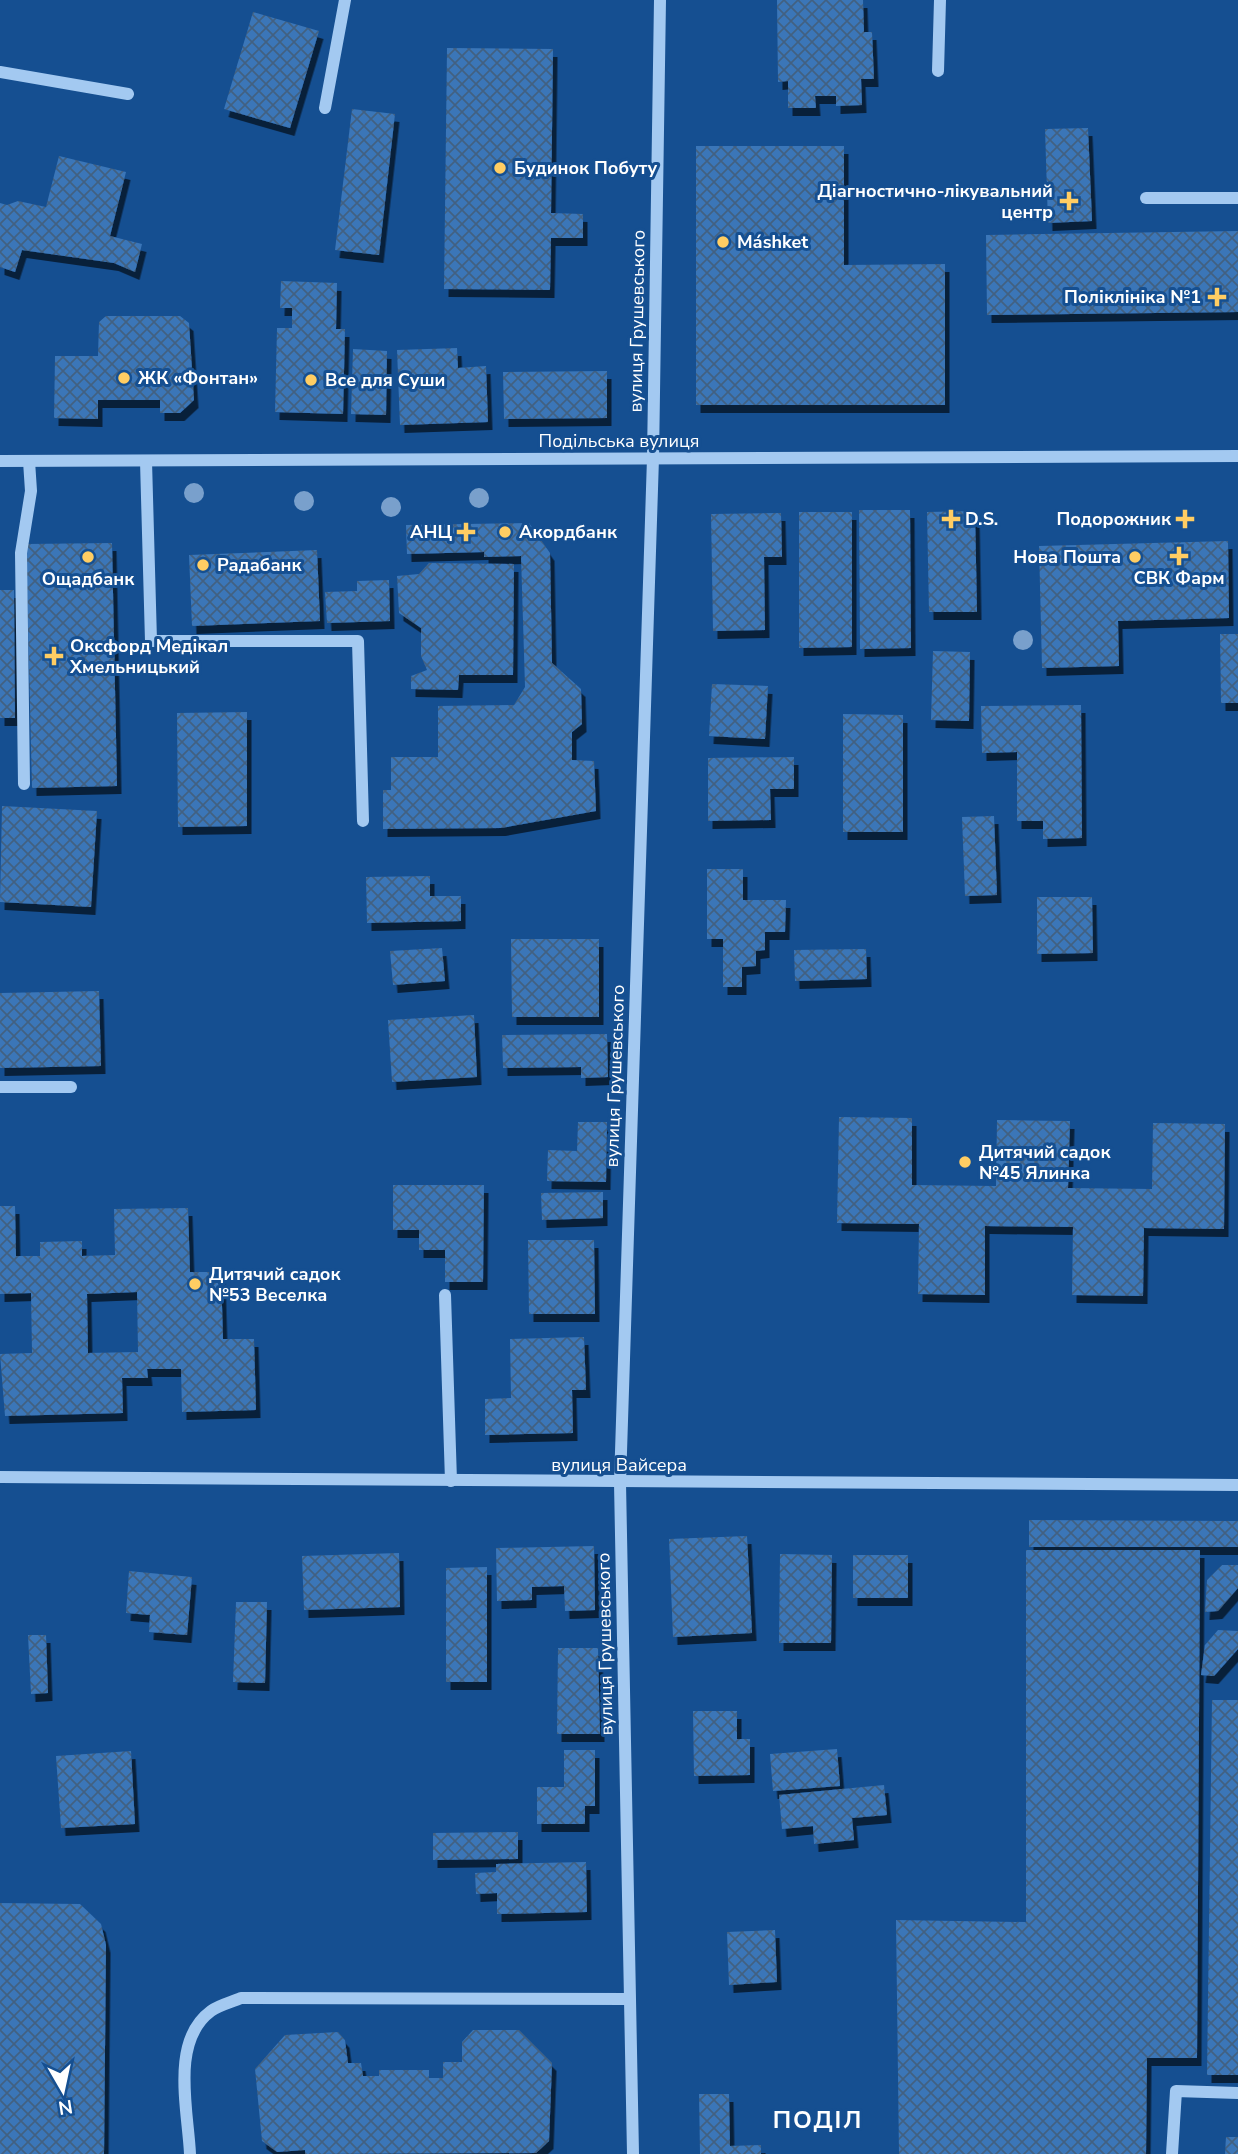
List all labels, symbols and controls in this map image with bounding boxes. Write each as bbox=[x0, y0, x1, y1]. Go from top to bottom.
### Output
place label: Будинок Побуту bbox=[514, 156, 657, 180]
marker: Будинок Побуту bbox=[492, 160, 508, 176]
place label: Діагностично-лікувальний центр bbox=[817, 179, 1053, 224]
marker: Діагностично-лікувальний центр bbox=[1059, 191, 1079, 211]
street label: вулиця Грушевського bbox=[623, 229, 651, 413]
place label: Mа́shket bbox=[737, 230, 808, 254]
marker: Mа́shket bbox=[715, 234, 731, 250]
place label: Поліклініка №1 bbox=[1064, 285, 1201, 309]
marker: Поліклініка №1 bbox=[1207, 287, 1227, 307]
place label: ЖК «Фонтан» bbox=[138, 366, 258, 390]
place label: Все для Суши bbox=[325, 368, 445, 392]
marker: ЖК «Фонтан» bbox=[116, 370, 132, 386]
marker: Все для Суши bbox=[303, 372, 319, 388]
street label: Подільська вулиця bbox=[539, 429, 699, 453]
place label: D.S. bbox=[965, 507, 998, 531]
place label: Подорожник bbox=[1056, 507, 1172, 531]
marker: D.S. bbox=[943, 511, 959, 527]
marker: Подорожник bbox=[1177, 511, 1193, 527]
place label: АНЦ bbox=[410, 520, 452, 544]
place label: Акордбанк bbox=[519, 520, 618, 544]
marker: АНЦ bbox=[458, 524, 474, 540]
marker: Акордбанк bbox=[497, 524, 513, 540]
place label: Нова Пошта bbox=[1013, 545, 1121, 569]
marker: СВК Фарм bbox=[1171, 548, 1187, 564]
marker: Ощадбанк bbox=[80, 549, 96, 565]
marker: Нова Пошта bbox=[1127, 549, 1143, 565]
place label: Радабанк bbox=[217, 553, 302, 577]
marker: Радабанк bbox=[195, 557, 211, 573]
place label: СВК Фарм bbox=[1133, 566, 1225, 590]
place label: Ощадбанк bbox=[42, 567, 135, 591]
place label: Оксфорд Медікал Хмельницький bbox=[69, 634, 228, 679]
marker: Оксфорд Медікал Хмельницький bbox=[44, 646, 64, 666]
street label: вулиця Грушевського bbox=[600, 984, 630, 1168]
place label: Дитячий садок №45 Ялинка bbox=[979, 1140, 1111, 1185]
marker: Дитячий садок №45 Ялинка bbox=[957, 1154, 973, 1170]
place label: Дитячий садок №53 Веселка bbox=[209, 1262, 341, 1307]
marker: Дитячий садок №53 Веселка bbox=[187, 1276, 203, 1292]
street label: вулиця Вайсера bbox=[551, 1453, 687, 1477]
street label: вулиця Грушевського bbox=[591, 1552, 619, 1736]
north arrow bbox=[28, 2056, 98, 2126]
text: N bbox=[56, 2093, 75, 2121]
district label: ПОДІЛ bbox=[773, 2104, 863, 2136]

